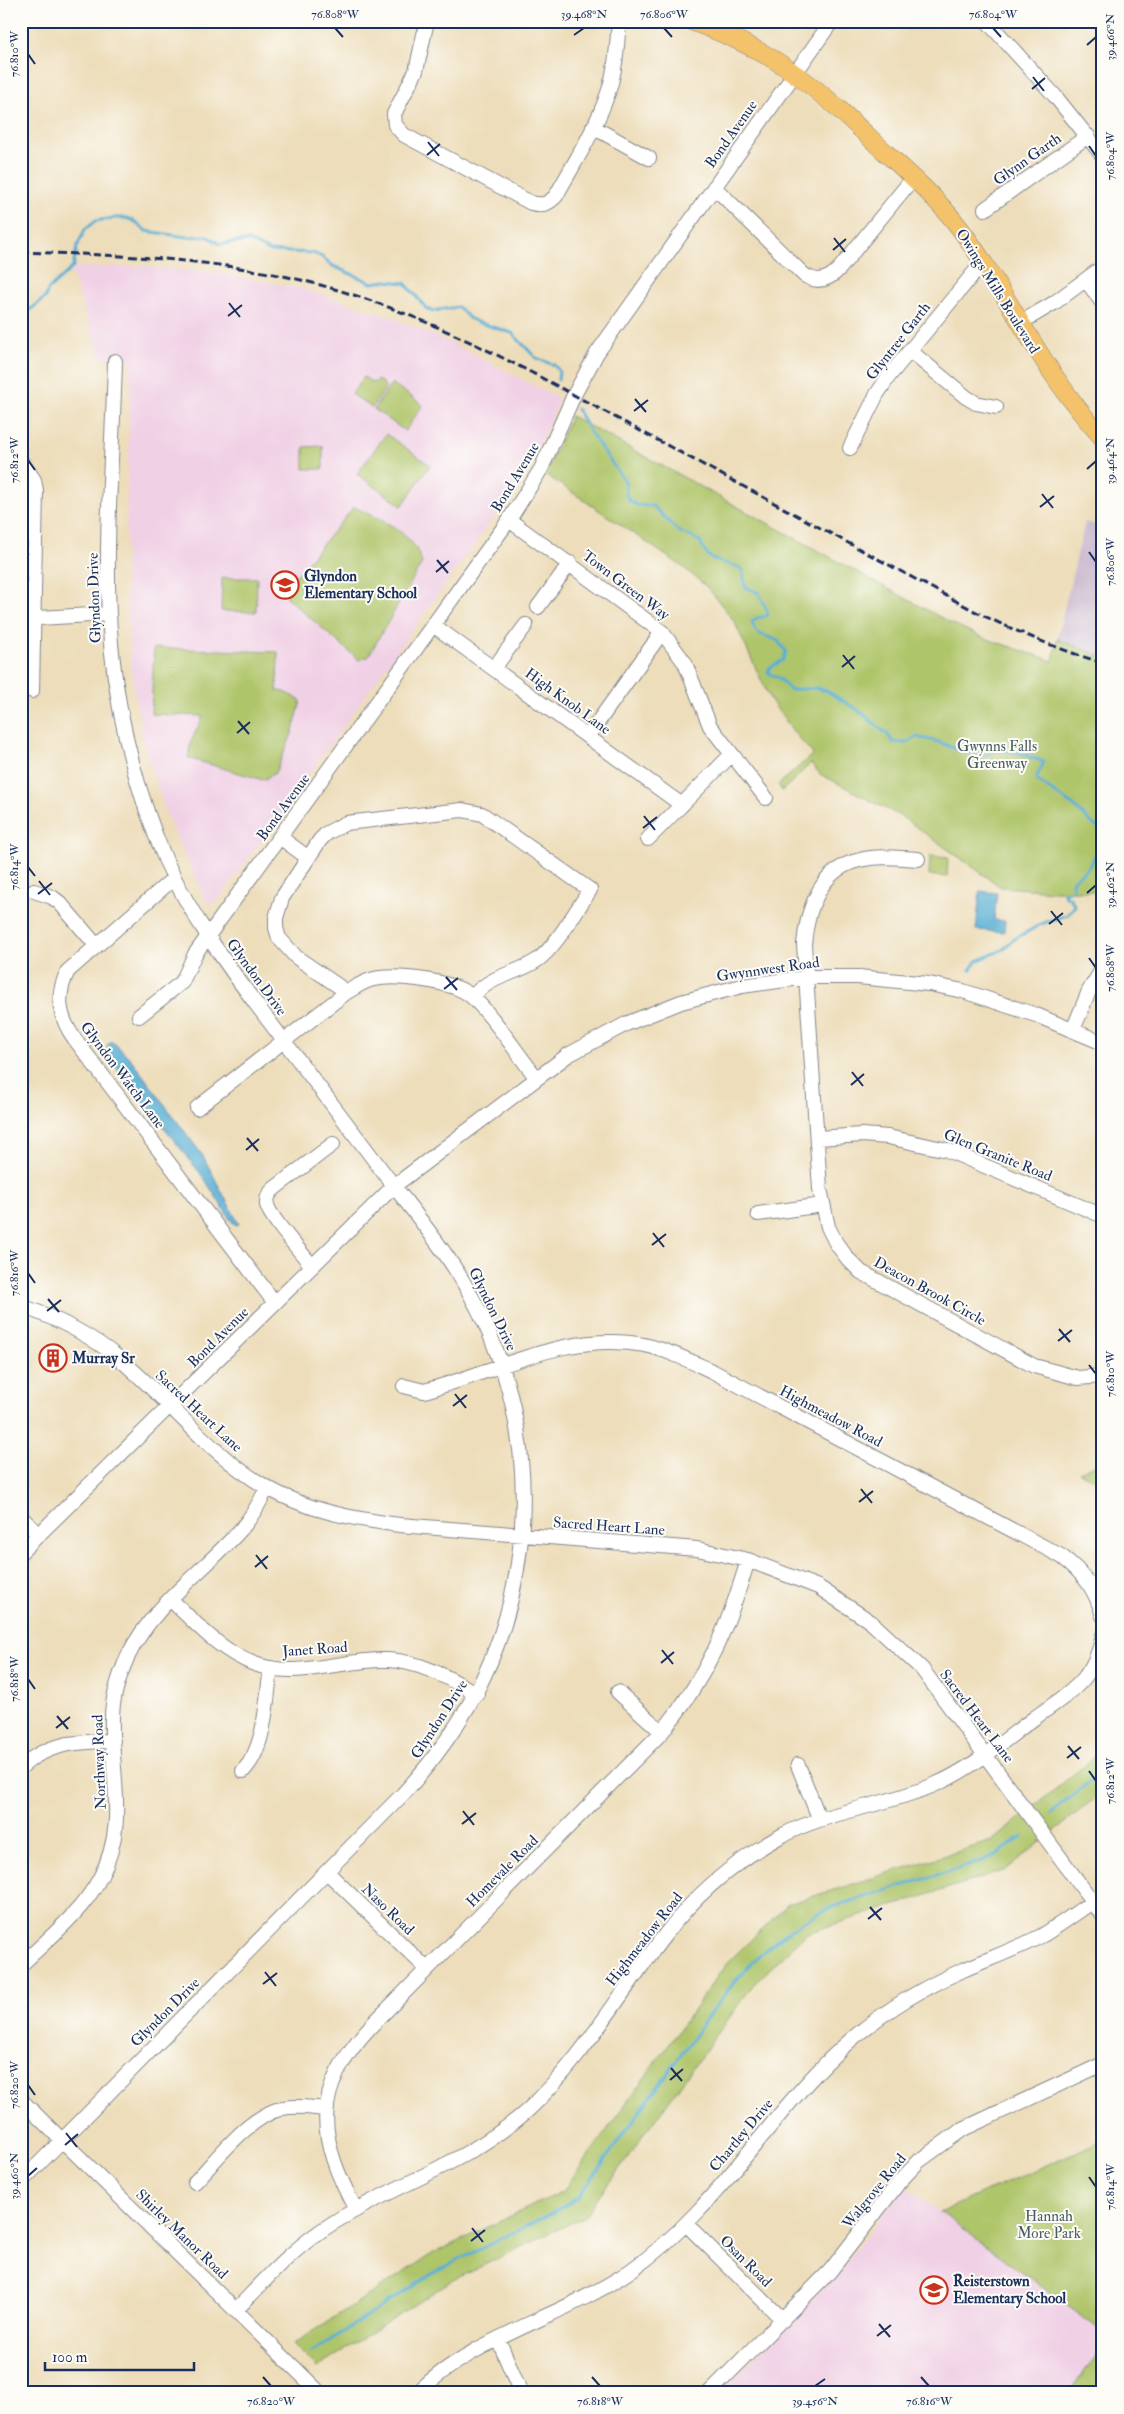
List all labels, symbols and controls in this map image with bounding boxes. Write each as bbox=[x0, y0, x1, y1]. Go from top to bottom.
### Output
text: 76.808°W bbox=[311, 7, 360, 22]
text: 39.468°N bbox=[561, 7, 607, 22]
text: 76.806°W bbox=[640, 7, 689, 22]
text: 76.804°W bbox=[969, 7, 1018, 22]
text: 39.466°N bbox=[1103, 13, 1118, 60]
text: 76.810°W bbox=[7, 30, 22, 77]
street label: Bond Avenue bbox=[701, 97, 762, 172]
street label: Glynn Garth bbox=[990, 129, 1065, 190]
text: 76.804°W bbox=[1103, 131, 1118, 180]
street label: Owings Mills Boulevard bbox=[951, 225, 1044, 358]
street label: Glyntree Garth bbox=[862, 298, 935, 384]
text: 76.812°W bbox=[7, 436, 22, 483]
text: 39.464°N bbox=[1103, 437, 1118, 485]
street label: Bond Avenue bbox=[487, 439, 544, 516]
text: 76.806°W bbox=[1103, 537, 1118, 586]
street label: Town Green Way bbox=[578, 546, 674, 625]
street label: Glyndon Drive bbox=[83, 552, 106, 644]
place label: Glyndon Elementary School bbox=[304, 567, 417, 604]
school or university icon: Glyndon Elementary School bbox=[270, 570, 300, 600]
street label: High Knob Lane bbox=[521, 664, 614, 739]
park label: Gwynns Falls Greenway bbox=[957, 737, 1037, 773]
street label: Bond Avenue bbox=[253, 770, 314, 845]
text: 76.814°W bbox=[7, 843, 22, 890]
text: 39.462°N bbox=[1103, 861, 1118, 908]
street label: Glyndon Drive bbox=[222, 935, 291, 1019]
text: 76.808°W bbox=[1103, 943, 1118, 992]
street label: Gwynnwest Road bbox=[715, 953, 821, 986]
street label: Glyndon Watch Lane bbox=[76, 1018, 169, 1133]
street label: Glen Granite Road bbox=[941, 1125, 1055, 1186]
text: 76.816°W bbox=[7, 1249, 22, 1296]
street label: Deacon Brook Circle bbox=[870, 1253, 989, 1330]
street label: Glyndon Drive bbox=[464, 1264, 521, 1354]
street label: Bond Avenue bbox=[184, 1303, 253, 1372]
building icon: Murray Sr bbox=[38, 1343, 68, 1373]
place label: Murray Sr bbox=[71, 1349, 135, 1369]
text: 76.810°W bbox=[1103, 1350, 1118, 1397]
street label: Sacred Heart Lane bbox=[151, 1366, 246, 1457]
street label: Highmeadow Road bbox=[776, 1381, 886, 1452]
street label: Sacred Heart Lane bbox=[552, 1513, 666, 1540]
street label: Janet Road bbox=[281, 1638, 349, 1662]
text: 76.818°W bbox=[7, 1655, 22, 1702]
street label: Sacred Heart Lane bbox=[935, 1666, 1018, 1767]
street label: Glyndon Drive bbox=[407, 1676, 472, 1762]
street label: Northway Road bbox=[88, 1714, 111, 1810]
text: 76.812°W bbox=[1103, 1757, 1118, 1804]
street label: Homevale Road bbox=[462, 1831, 543, 1911]
street label: Naso Road bbox=[357, 1880, 418, 1940]
street label: Highmeadow Road bbox=[602, 1888, 687, 1990]
street label: Glyndon Drive bbox=[127, 1974, 204, 2051]
text: 76.820°W bbox=[7, 2060, 22, 2109]
street label: Chartley Drive bbox=[705, 2095, 777, 2176]
street label: Walgrove Road bbox=[838, 2149, 911, 2233]
text: 39.460°N bbox=[7, 2152, 22, 2199]
text: 76.814°W bbox=[1103, 2163, 1118, 2210]
street label: Shirley Manor Road bbox=[131, 2185, 232, 2284]
park label: Hannah More Park bbox=[1017, 2207, 1081, 2243]
street label: Osan Road bbox=[716, 2231, 776, 2292]
place label: Reisterstown Elementary School bbox=[953, 2272, 1066, 2309]
school or university icon: Reisterstown Elementary School bbox=[919, 2275, 949, 2305]
scale bar bbox=[45, 2339, 194, 2371]
text: 100 m bbox=[52, 2348, 88, 2367]
text: 76.820°W bbox=[247, 2394, 296, 2409]
text: 76.818°W bbox=[577, 2394, 624, 2409]
text: 39.456°N bbox=[792, 2394, 838, 2409]
text: 76.816°W bbox=[906, 2394, 953, 2409]

